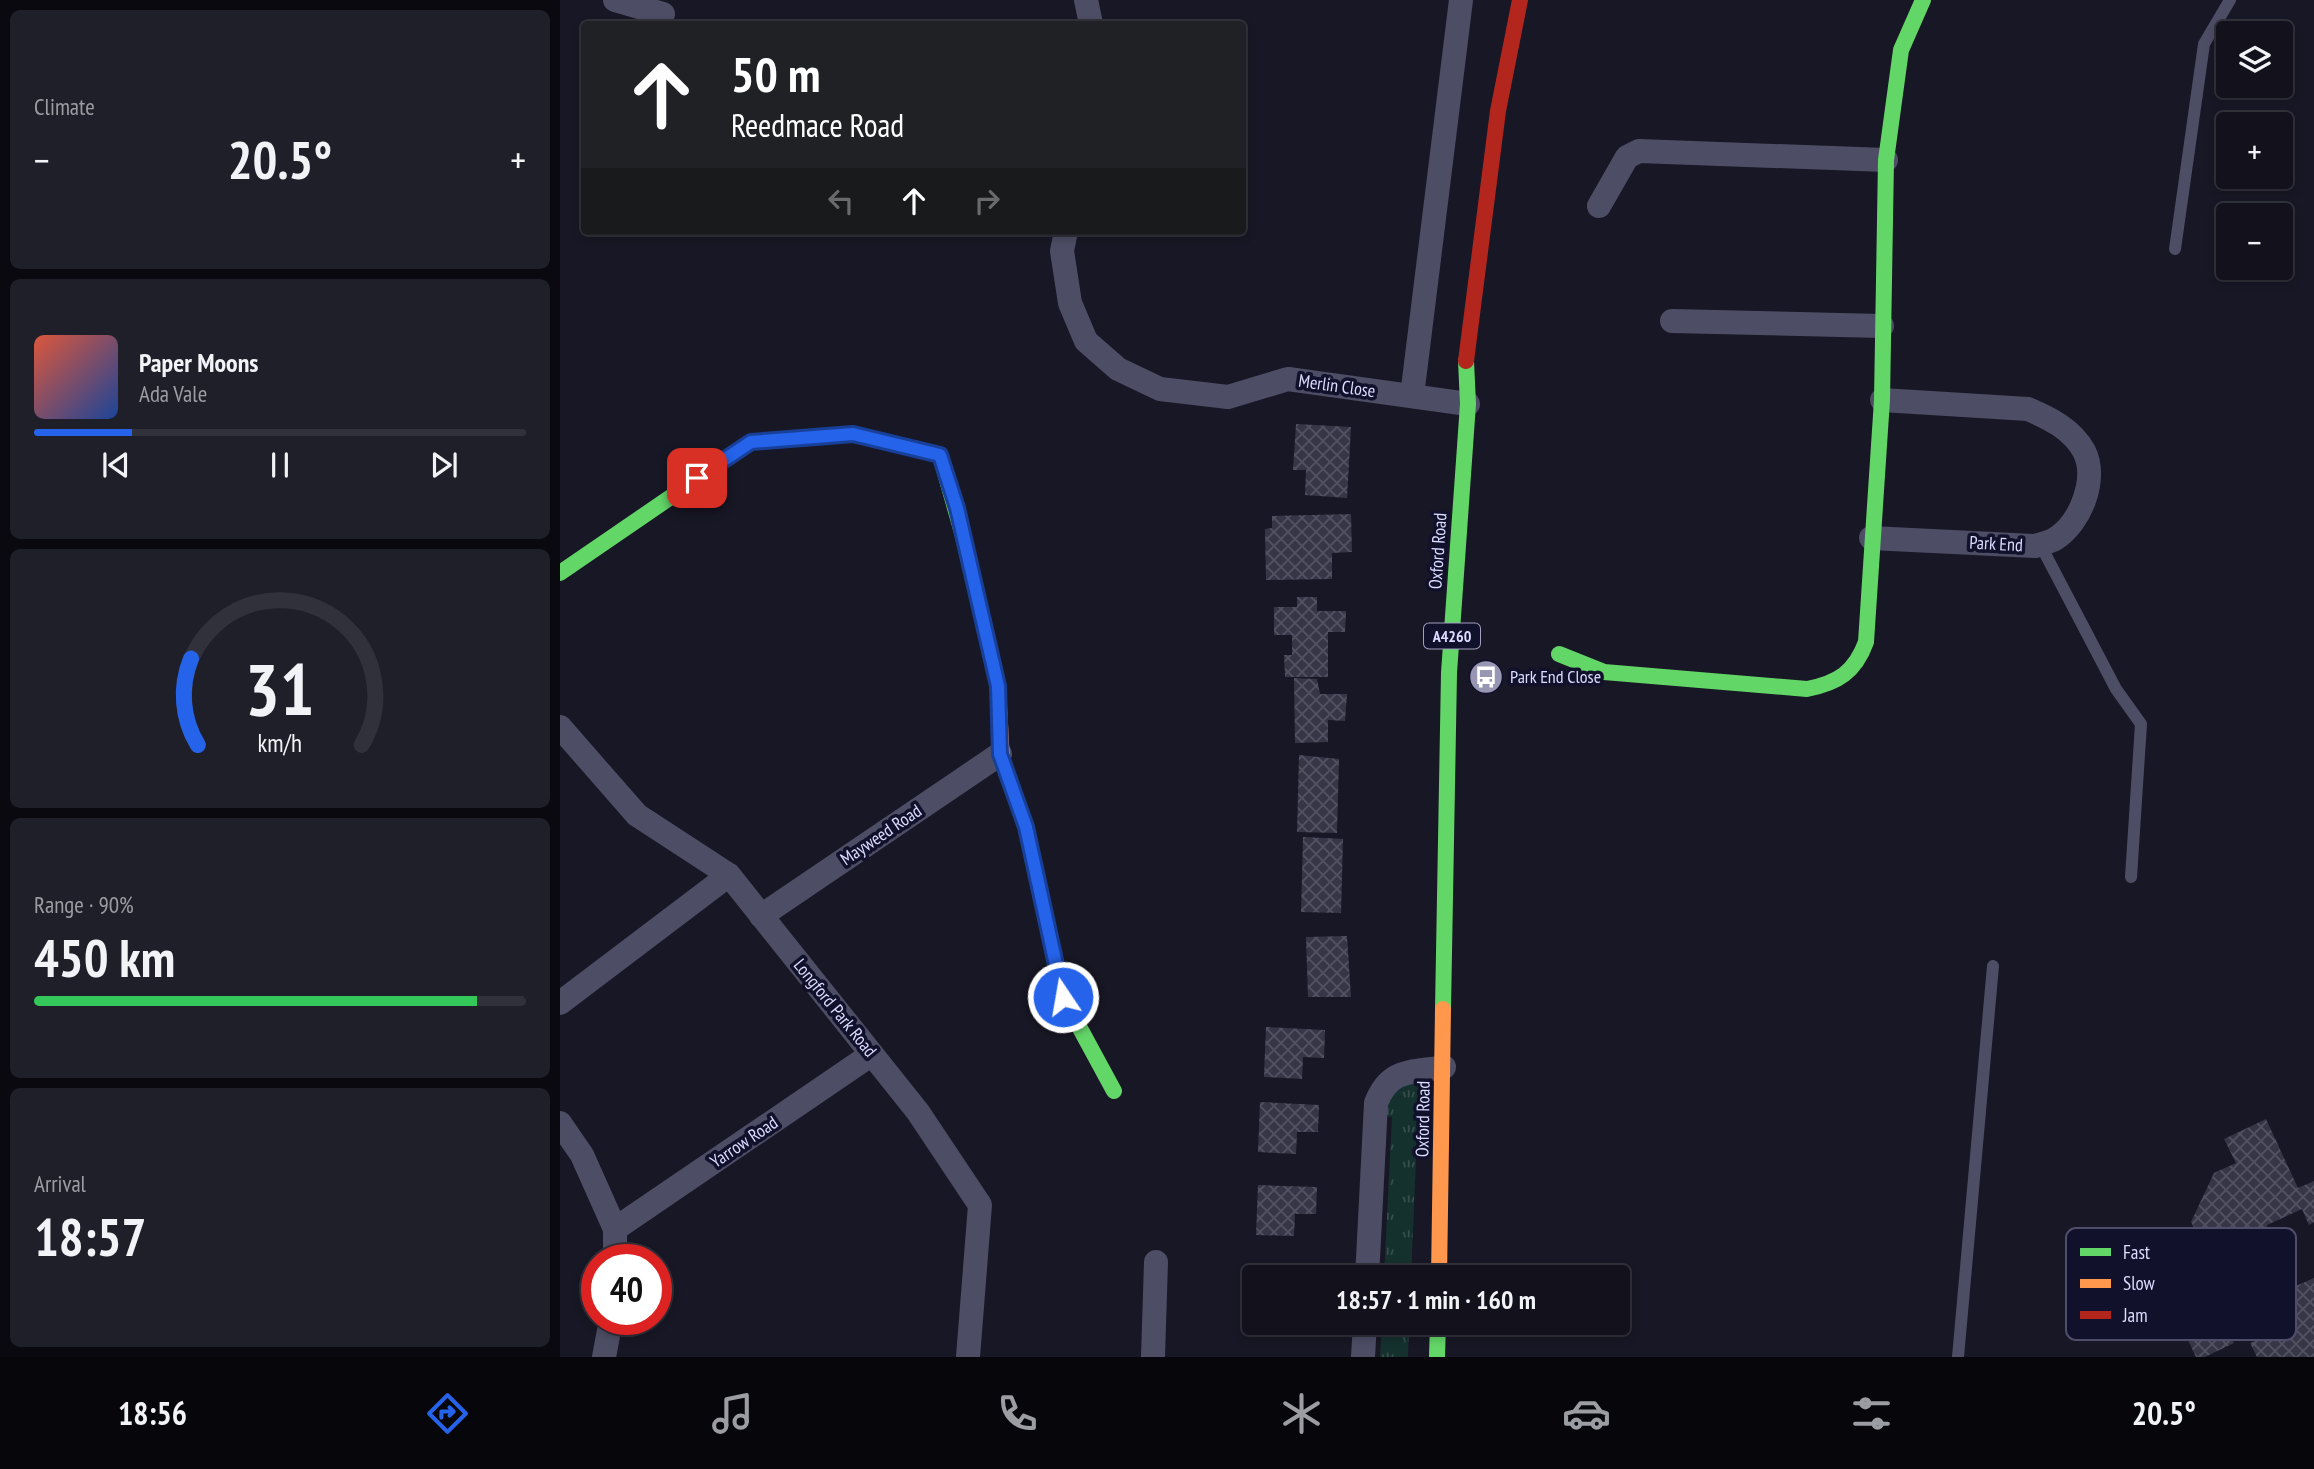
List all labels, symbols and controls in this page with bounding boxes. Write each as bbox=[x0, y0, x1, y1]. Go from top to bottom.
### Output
map controls bbox=[2216, 21, 2293, 280]
button: layers bbox=[2216, 21, 2293, 98]
text: 50 m bbox=[731, 42, 820, 106]
icon: ahead bbox=[616, 49, 707, 140]
text: Climate bbox=[34, 92, 95, 121]
text: Reedmace Road bbox=[731, 104, 904, 146]
button: + bbox=[2216, 112, 2293, 189]
text: 20.5° bbox=[228, 126, 332, 193]
text: − bbox=[34, 135, 50, 184]
text: + bbox=[510, 135, 526, 184]
icon: left bbox=[822, 182, 860, 220]
icon: ahead bbox=[895, 182, 933, 220]
icon: right bbox=[968, 182, 1006, 220]
button: − bbox=[2216, 203, 2293, 280]
text: Paper Moons bbox=[139, 346, 258, 379]
street label: Merlin Close bbox=[1297, 369, 1377, 402]
text: Ada Vale bbox=[139, 379, 207, 408]
icon: previous bbox=[97, 446, 135, 484]
icon: pause bbox=[261, 446, 299, 484]
icon: next bbox=[425, 446, 463, 484]
pin bbox=[667, 448, 727, 508]
icon: arrive bbox=[678, 459, 716, 497]
street label: Oxford Road bbox=[1423, 512, 1452, 590]
street label: Park End bbox=[1969, 531, 2023, 556]
road number: A4260 bbox=[1424, 624, 1480, 649]
text: 31 bbox=[245, 641, 315, 735]
bus stop icon: Park End Close bbox=[1467, 658, 1505, 696]
place label: Park End Close bbox=[1510, 665, 1601, 688]
text: km/h bbox=[258, 726, 302, 758]
street label: Mayweed Road bbox=[836, 799, 926, 870]
text: Range · 90% bbox=[34, 890, 134, 919]
text: 450 km bbox=[34, 924, 175, 991]
street label: Longford Park Road bbox=[789, 954, 882, 1061]
position arrow bbox=[1026, 960, 1100, 1034]
street label: Oxford Road bbox=[1410, 1081, 1435, 1157]
street label: Yarrow Road bbox=[706, 1111, 782, 1173]
text: Arrival bbox=[34, 1169, 86, 1198]
text: 18:57 bbox=[34, 1203, 146, 1270]
legend bbox=[2066, 1228, 2296, 1340]
text: Fast bbox=[2123, 1240, 2151, 1264]
speed limit sign: 40 bbox=[581, 1244, 672, 1335]
text: Slow bbox=[2123, 1271, 2156, 1295]
text: 18:57 · 1 min · 160 m bbox=[1336, 1283, 1536, 1316]
text: Jam bbox=[2122, 1303, 2148, 1327]
icon: directions bbox=[423, 1389, 472, 1438]
icon: music bbox=[708, 1389, 757, 1438]
icon: phone bbox=[993, 1389, 1042, 1438]
icon: climate bbox=[1277, 1389, 1326, 1438]
icon: car bbox=[1562, 1389, 1611, 1438]
icon: filters bbox=[1847, 1389, 1896, 1438]
text: 18:56 bbox=[118, 1392, 187, 1434]
text: 20.5° bbox=[2132, 1392, 2196, 1434]

